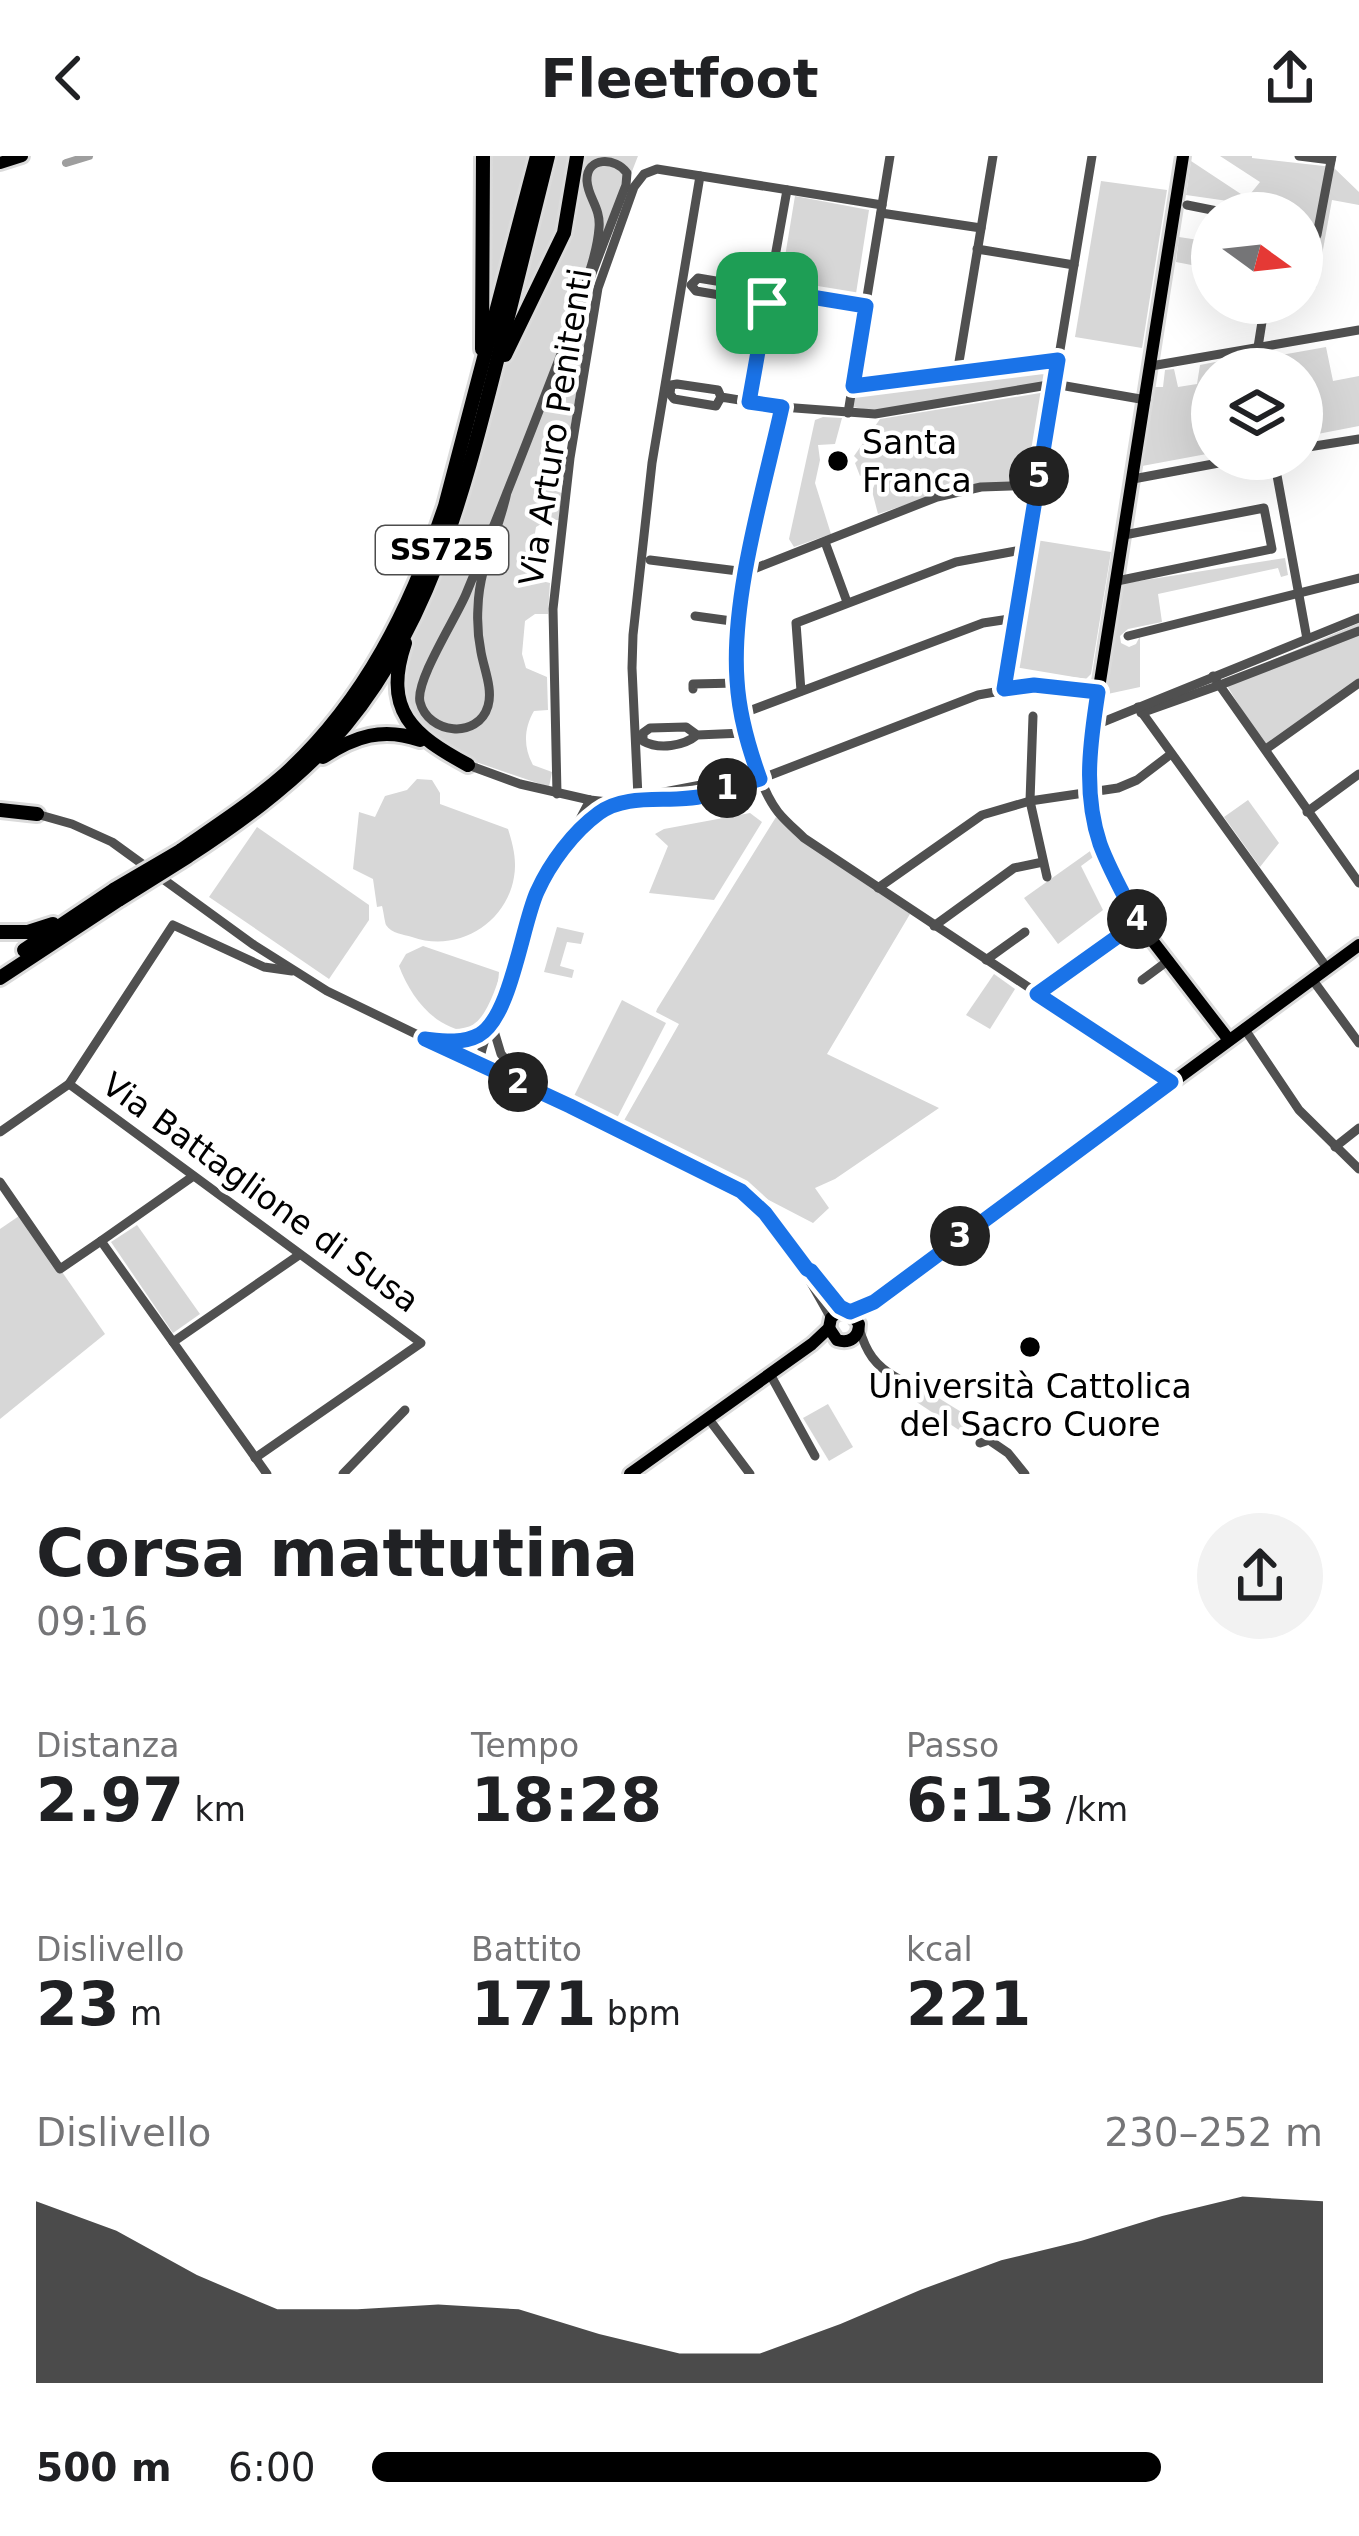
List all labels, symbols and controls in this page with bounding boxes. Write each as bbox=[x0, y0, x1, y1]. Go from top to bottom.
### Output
icon: back bbox=[36, 45, 102, 111]
icon: share bbox=[1257, 45, 1323, 111]
text: Fleetfoot bbox=[541, 47, 818, 110]
north arrow bbox=[1191, 192, 1323, 324]
map controls bbox=[1191, 192, 1323, 480]
pin bbox=[716, 252, 818, 354]
street label: Via Arturo Penitenti bbox=[511, 266, 600, 588]
icon: arrive bbox=[734, 270, 800, 336]
button: layers bbox=[1191, 348, 1323, 480]
place label: Santa Franca bbox=[862, 423, 972, 500]
pin: 5 bbox=[1009, 446, 1069, 506]
marker: Santa Franca bbox=[825, 448, 851, 474]
text: 5 bbox=[1028, 456, 1050, 495]
road number: SS725 bbox=[376, 526, 508, 574]
pin: 1 bbox=[697, 758, 757, 818]
text: 1 bbox=[716, 768, 738, 807]
pin: 4 bbox=[1107, 889, 1167, 949]
text: 4 bbox=[1126, 899, 1148, 938]
pin: 2 bbox=[488, 1052, 548, 1112]
text: 2 bbox=[507, 1062, 529, 1101]
street label: Via Battaglione di Susa bbox=[95, 1064, 427, 1320]
pin: 3 bbox=[930, 1206, 990, 1266]
text: 3 bbox=[949, 1216, 971, 1255]
marker: Università Cattolica del Sacro Cuore bbox=[1017, 1334, 1043, 1360]
place label: Università Cattolica del Sacro Cuore bbox=[868, 1367, 1192, 1444]
button: share bbox=[1197, 1513, 1323, 1639]
text: Corsa mattutina bbox=[36, 1515, 638, 1592]
text: 09:16 bbox=[36, 1599, 148, 1644]
text: Distanza bbox=[36, 1726, 179, 1765]
text: Tempo bbox=[471, 1726, 579, 1765]
text: Passo bbox=[906, 1726, 999, 1765]
text: 2.97 bbox=[36, 1765, 184, 1835]
text: 18:28 bbox=[471, 1765, 662, 1835]
text: 6:13 bbox=[906, 1765, 1055, 1835]
text: km bbox=[184, 1790, 246, 1829]
text: /km bbox=[1055, 1790, 1128, 1829]
text: Dislivello bbox=[36, 1930, 184, 1969]
text: Battito bbox=[471, 1930, 582, 1969]
text: kcal bbox=[906, 1930, 973, 1969]
text: 23 bbox=[36, 1969, 120, 2039]
text: 171 bbox=[471, 1969, 596, 2039]
text: 221 bbox=[906, 1969, 1031, 2039]
text: m bbox=[120, 1994, 162, 2033]
text: bpm bbox=[596, 1994, 681, 2033]
text: Dislivello bbox=[36, 2110, 211, 2155]
text: 230–252 m bbox=[1104, 2110, 1323, 2155]
text: 500 m bbox=[36, 2445, 172, 2490]
text: 6:00 bbox=[228, 2445, 316, 2490]

